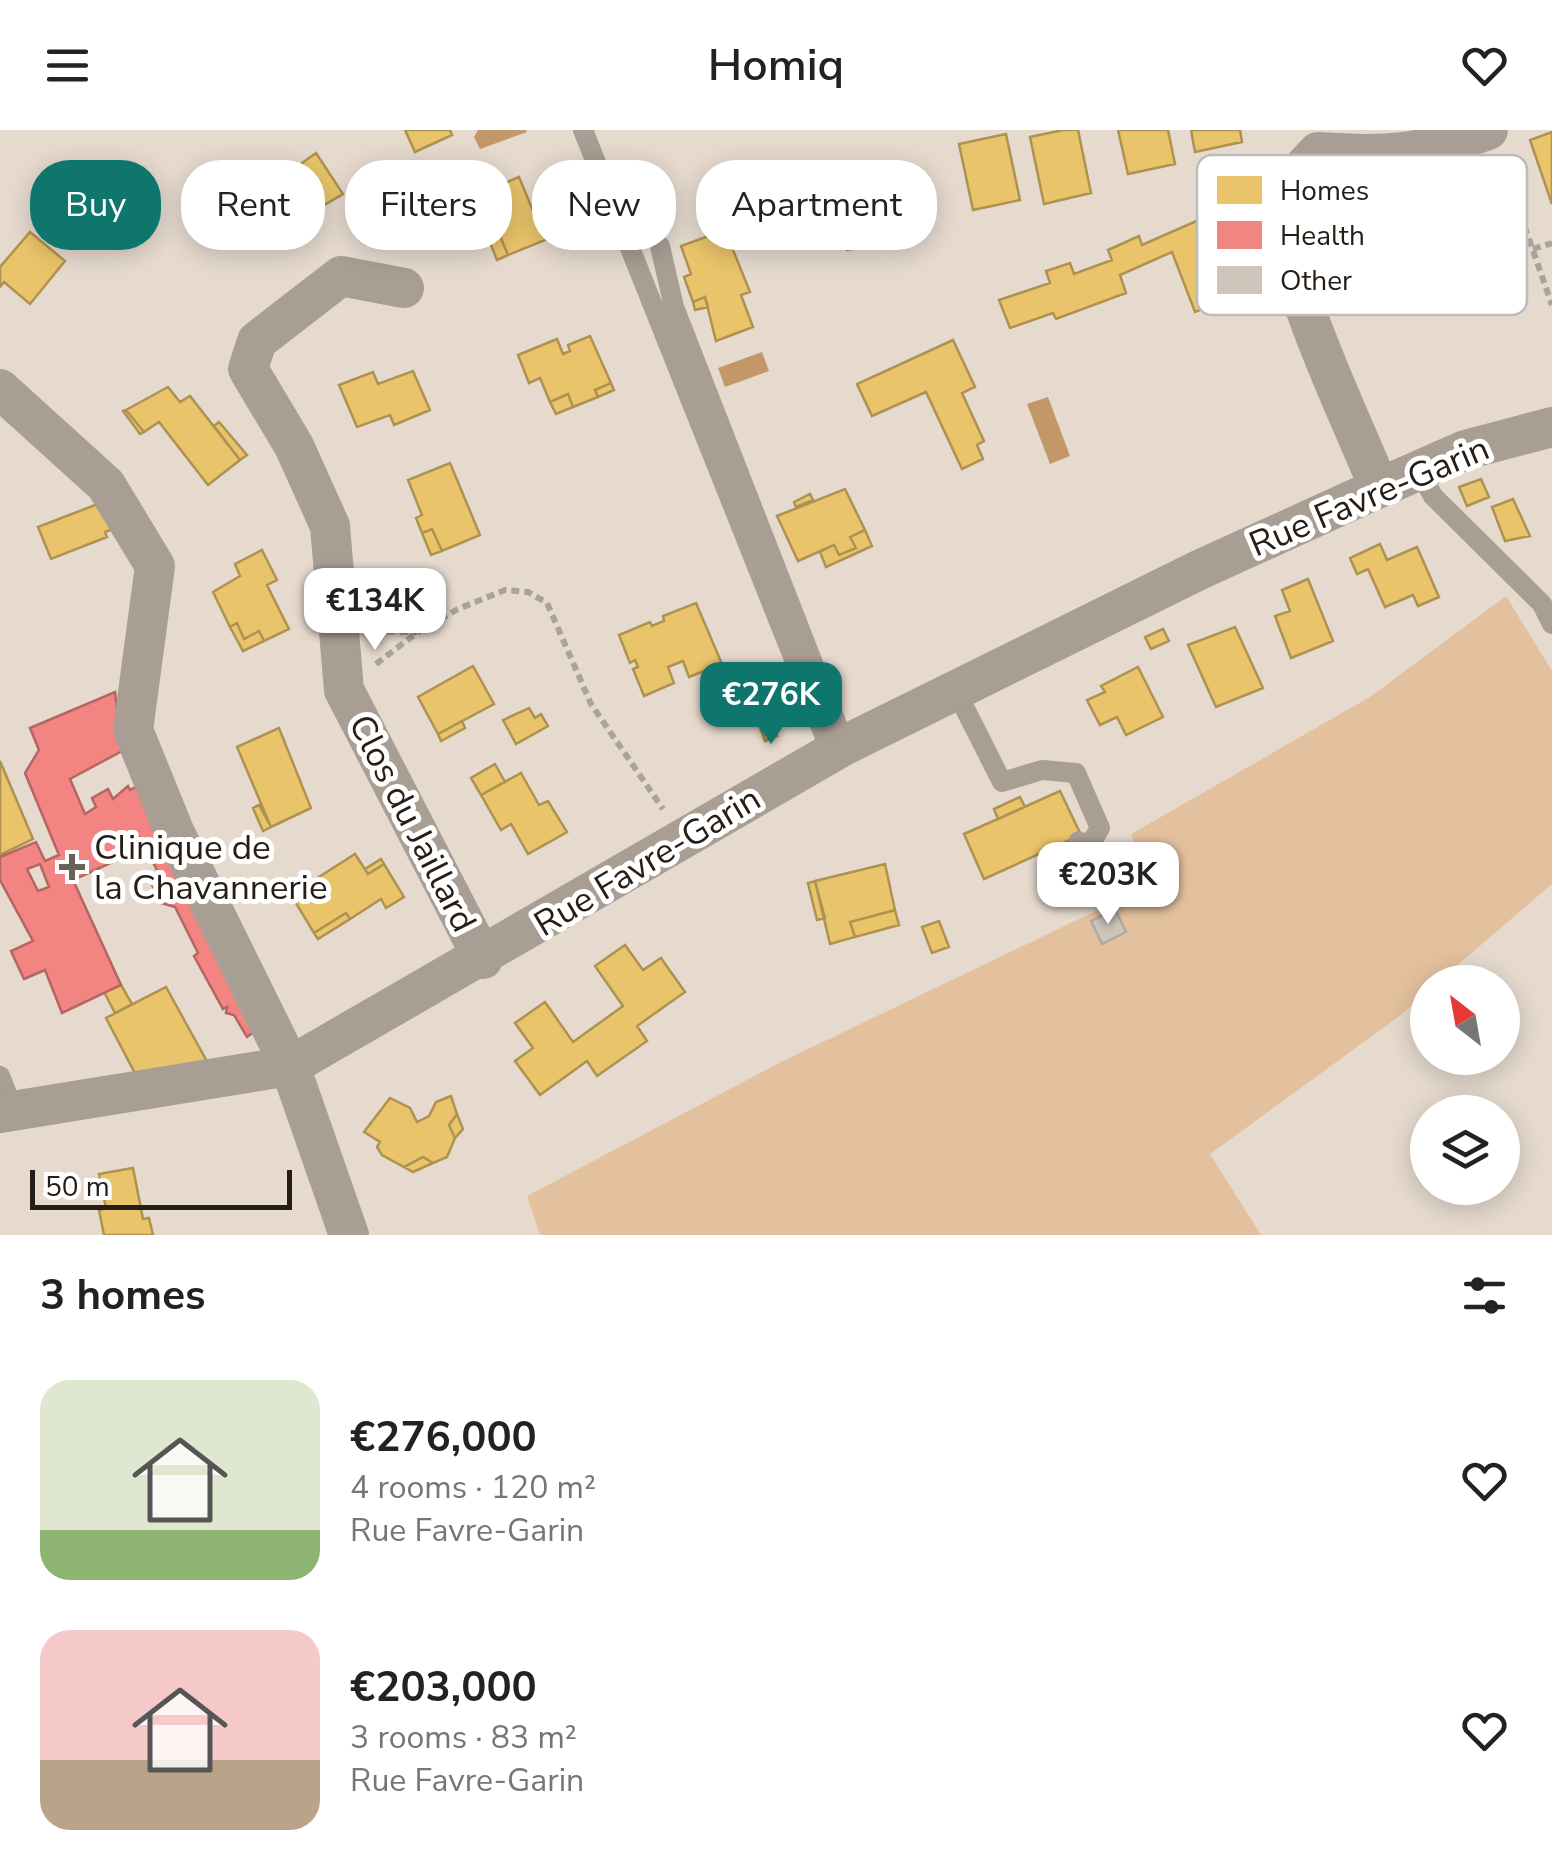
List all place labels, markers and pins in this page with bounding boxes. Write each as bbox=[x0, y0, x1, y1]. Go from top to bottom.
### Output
pin: €134K bbox=[305, 568, 445, 653]
pin: €276K bbox=[701, 662, 841, 747]
place label: Clinique de la Chavannerie bbox=[94, 824, 328, 911]
pin: €203K bbox=[1038, 842, 1178, 927]
marker: Clinique de la Chavannerie bbox=[59, 854, 85, 880]

